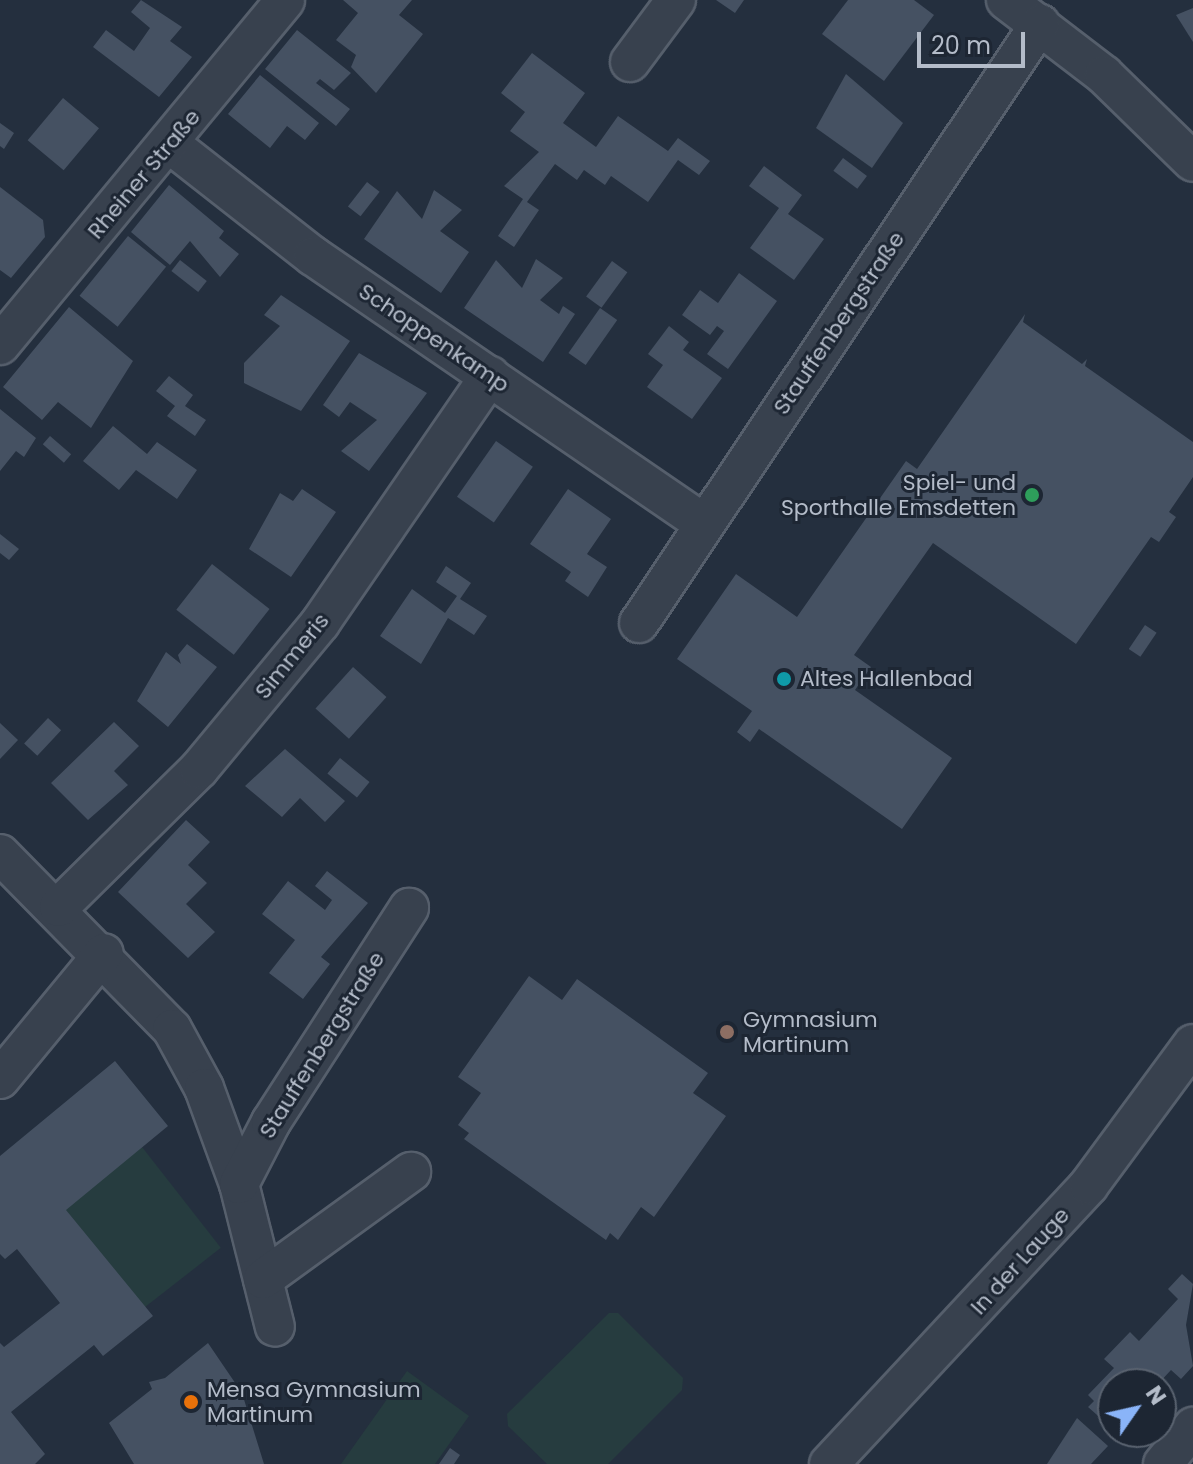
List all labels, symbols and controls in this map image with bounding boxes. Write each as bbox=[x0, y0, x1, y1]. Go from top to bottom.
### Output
scale bar bbox=[921, 16, 1029, 66]
text: 20 m bbox=[931, 29, 991, 62]
street label: Rheiner Straße bbox=[82, 104, 206, 244]
street label: Stauffenbergstraße bbox=[768, 227, 910, 419]
street label: Schoppenkamp bbox=[354, 278, 514, 398]
place label: Spiel- und Sporthalle Emsdetten bbox=[781, 469, 1016, 520]
marker: Spiel- und Sporthalle Emsdetten bbox=[1023, 486, 1041, 504]
street label: Simmeris bbox=[250, 608, 334, 704]
place label: Altes Hallenbad bbox=[800, 666, 973, 692]
marker: Altes Hallenbad bbox=[775, 670, 793, 688]
street label: Stauffenbergstraße bbox=[254, 947, 390, 1143]
place label: Gymnasium Martinum bbox=[743, 1006, 878, 1058]
marker: Gymnasium Martinum bbox=[718, 1023, 736, 1041]
street label: In der Lauge bbox=[965, 1202, 1075, 1320]
north arrow bbox=[1097, 1368, 1177, 1448]
place label: Mensa Gymnasium Martinum bbox=[207, 1376, 421, 1428]
text: N bbox=[1138, 1380, 1173, 1411]
marker: Mensa Gymnasium Martinum bbox=[182, 1393, 200, 1411]

